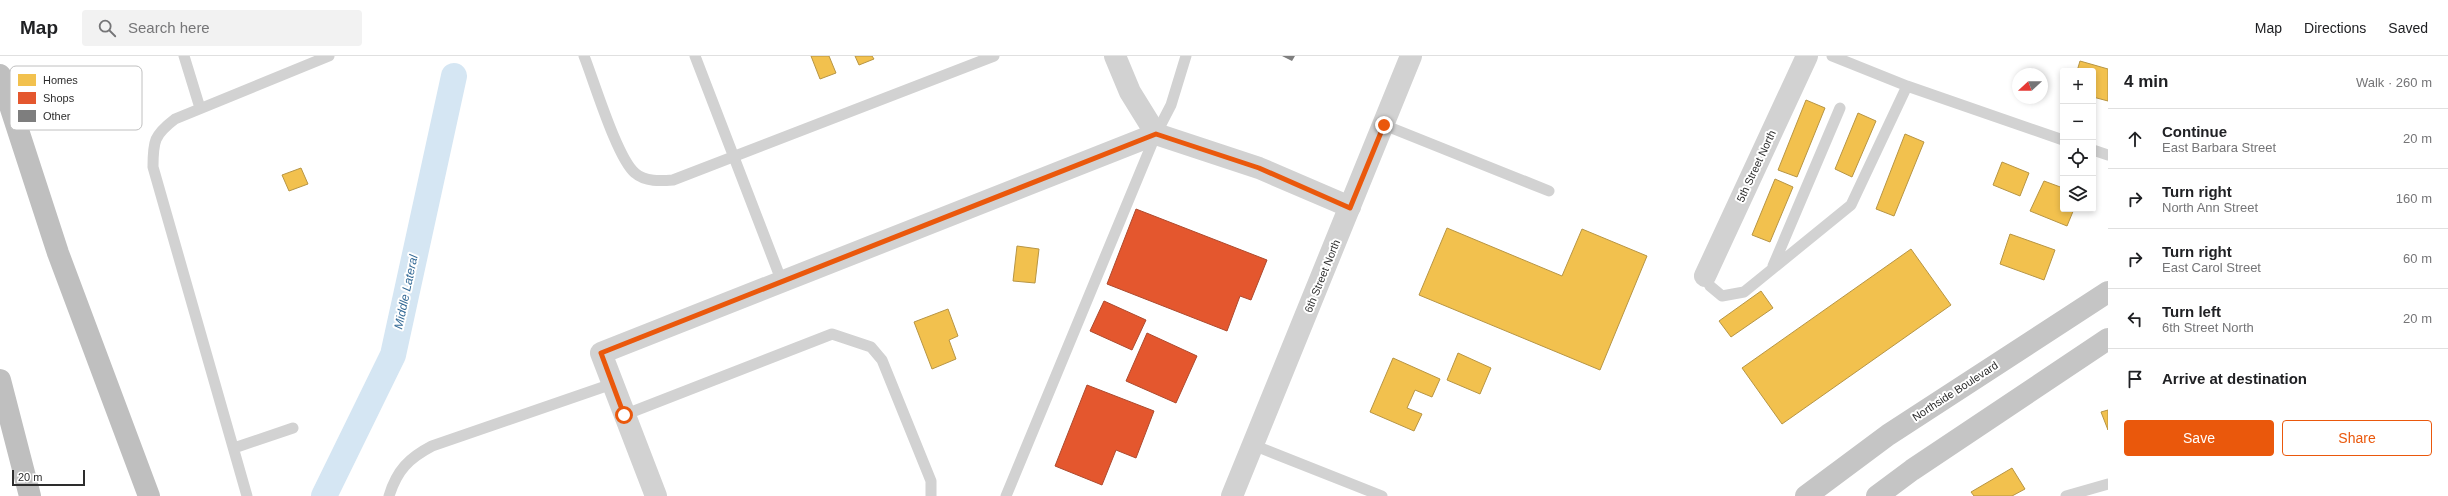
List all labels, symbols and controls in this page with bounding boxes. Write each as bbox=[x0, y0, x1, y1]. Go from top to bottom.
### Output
search box bbox=[82, 10, 362, 46]
text: Map bbox=[20, 17, 58, 38]
icon: search bbox=[96, 17, 118, 39]
text: Search here bbox=[128, 19, 210, 36]
text: Map bbox=[2255, 20, 2282, 36]
text: Directions bbox=[2304, 20, 2366, 36]
text: Saved bbox=[2388, 20, 2428, 36]
legend bbox=[10, 66, 142, 130]
north arrow bbox=[2012, 68, 2048, 104]
map controls bbox=[2060, 68, 2096, 212]
button: + bbox=[2060, 68, 2096, 104]
text: 4 min bbox=[2124, 72, 2168, 91]
text: Homes bbox=[43, 74, 78, 86]
text: Walk · 260 m bbox=[2356, 75, 2432, 90]
text: Shops bbox=[43, 92, 75, 104]
button: − bbox=[2060, 104, 2096, 140]
text: Other bbox=[43, 110, 71, 122]
route end bbox=[1375, 116, 1393, 134]
text: Continue bbox=[2162, 123, 2227, 140]
street label: 5th Street North bbox=[1734, 128, 1778, 204]
icon: ahead bbox=[2124, 128, 2146, 150]
text: 20 m bbox=[2403, 131, 2432, 146]
button: locate bbox=[2060, 140, 2096, 176]
text: East Barbara Street bbox=[2162, 140, 2276, 155]
button: layers bbox=[2060, 176, 2096, 212]
text: Turn right bbox=[2162, 183, 2232, 200]
icon: right bbox=[2124, 188, 2146, 210]
text: 160 m bbox=[2396, 191, 2432, 206]
text: North Ann Street bbox=[2162, 200, 2258, 215]
street label: 6th Street North bbox=[1302, 238, 1342, 314]
text: Turn right bbox=[2162, 243, 2232, 260]
icon: right bbox=[2124, 248, 2146, 270]
text: 60 m bbox=[2403, 251, 2432, 266]
water label: Middle Lateral bbox=[391, 253, 421, 330]
text: East Carol Street bbox=[2162, 260, 2261, 275]
text: Turn left bbox=[2162, 303, 2221, 320]
icon: left bbox=[2124, 308, 2146, 330]
text: 20 m bbox=[2403, 311, 2432, 326]
text: 6th Street North bbox=[2162, 320, 2254, 335]
street label: Northside Boulevard bbox=[1910, 359, 2000, 423]
icon: arrive bbox=[2124, 368, 2146, 390]
text: Arrive at destination bbox=[2162, 370, 2307, 387]
route start bbox=[615, 406, 633, 424]
button: Save bbox=[2124, 420, 2274, 456]
button: Share bbox=[2282, 420, 2432, 456]
scale bar bbox=[12, 468, 85, 487]
text: 20 m bbox=[18, 471, 42, 483]

